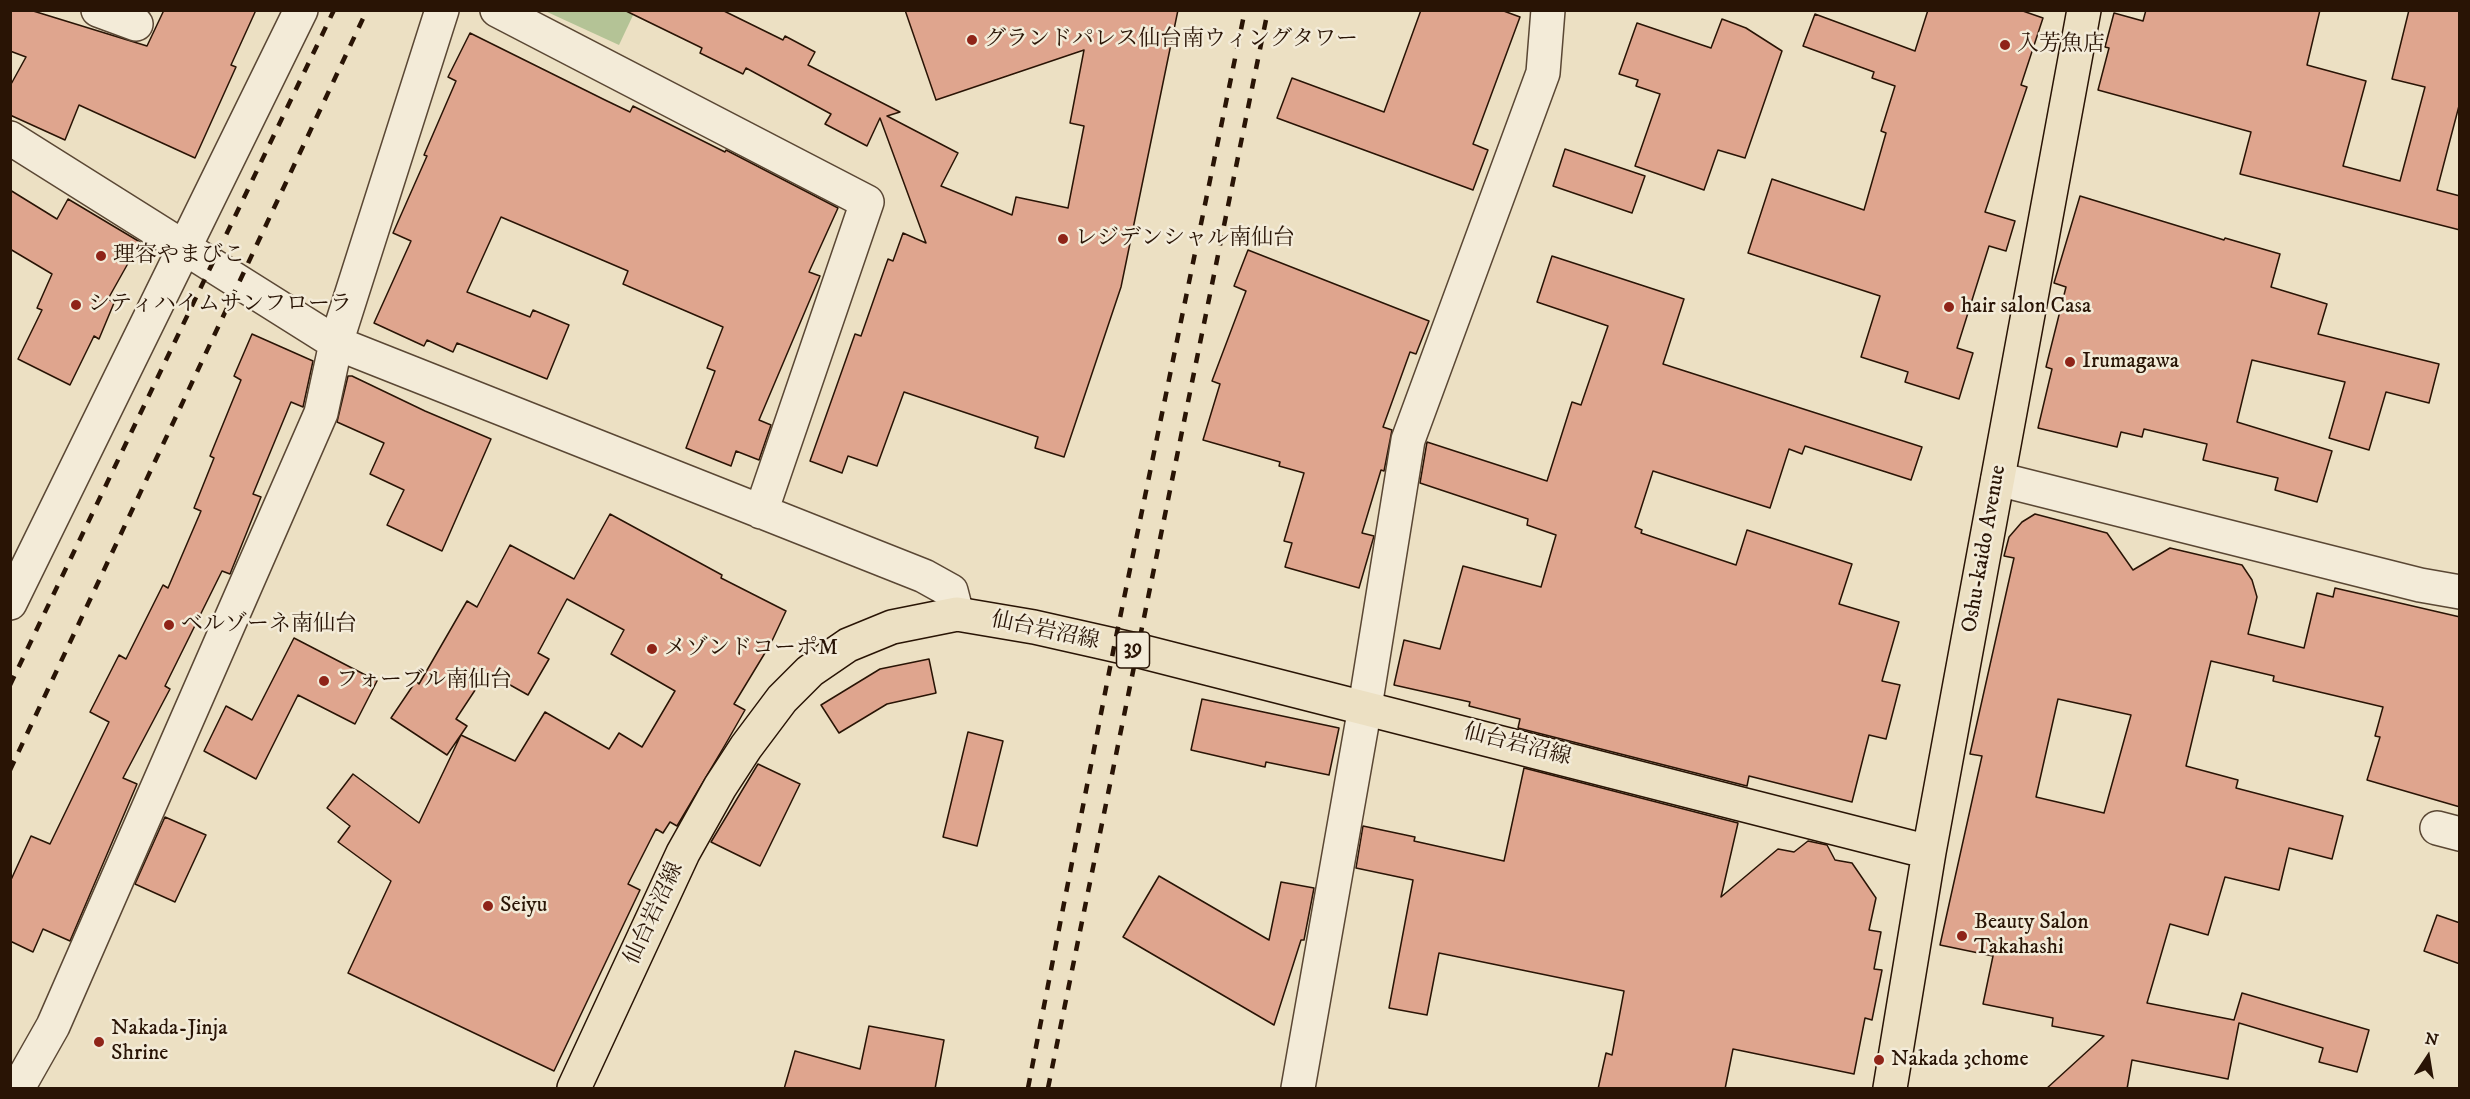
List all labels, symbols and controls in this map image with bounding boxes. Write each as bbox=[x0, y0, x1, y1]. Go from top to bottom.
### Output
place label: グランドパレス仙台南ウィングタワー bbox=[984, 27, 1358, 53]
place label: 入芳魚店 bbox=[2017, 32, 2105, 58]
marker: グランドパレス仙台南ウィングタワー bbox=[965, 33, 979, 47]
marker: 入芳魚店 bbox=[1998, 38, 2012, 52]
place label: レジデンシャル南仙台 bbox=[1075, 226, 1295, 252]
marker: レジデンシャル南仙台 bbox=[1056, 232, 1070, 246]
place label: 理容やまびこ bbox=[113, 243, 245, 269]
marker: 理容やまびこ bbox=[94, 249, 108, 263]
place label: シティハイムサンフローラ bbox=[88, 292, 352, 318]
place label: hair salon Casa bbox=[1961, 294, 2091, 320]
marker: シティハイムサンフローラ bbox=[69, 298, 83, 312]
marker: hair salon Casa bbox=[1942, 300, 1956, 314]
place label: Irumagawa bbox=[2082, 349, 2179, 375]
marker: Irumagawa bbox=[2063, 355, 2077, 369]
street label: Oshu-kaido Avenue bbox=[1957, 463, 2013, 635]
street label: 仙台岩沼線 bbox=[988, 608, 1102, 656]
place label: ベルゾーネ南仙台 bbox=[181, 612, 357, 638]
marker: ベルゾーネ南仙台 bbox=[162, 618, 176, 632]
road number: 39 bbox=[1116, 632, 1150, 668]
place label: メゾンドコーポM bbox=[664, 636, 838, 662]
marker: メゾンドコーポM bbox=[645, 642, 659, 656]
place label: フォーブル南仙台 bbox=[336, 668, 512, 694]
marker: フォーブル南仙台 bbox=[317, 674, 331, 688]
street label: 仙台岩沼線 bbox=[1460, 720, 1574, 772]
street label: 仙台岩沼線 bbox=[620, 859, 690, 969]
place label: Seiyu bbox=[500, 893, 547, 919]
marker: Seiyu bbox=[481, 899, 495, 913]
place label: Beauty Salon Takahashi bbox=[1974, 910, 2089, 962]
marker: Beauty Salon Takahashi bbox=[1955, 929, 1969, 943]
place label: Nakada-Jinja Shrine bbox=[111, 1016, 227, 1068]
north arrow bbox=[2398, 1027, 2458, 1087]
text: N bbox=[2423, 1028, 2440, 1051]
marker: Nakada-Jinja Shrine bbox=[92, 1035, 106, 1049]
place label: Nakada 3chome bbox=[1891, 1047, 2029, 1073]
marker: Nakada 3chome bbox=[1872, 1053, 1886, 1067]

